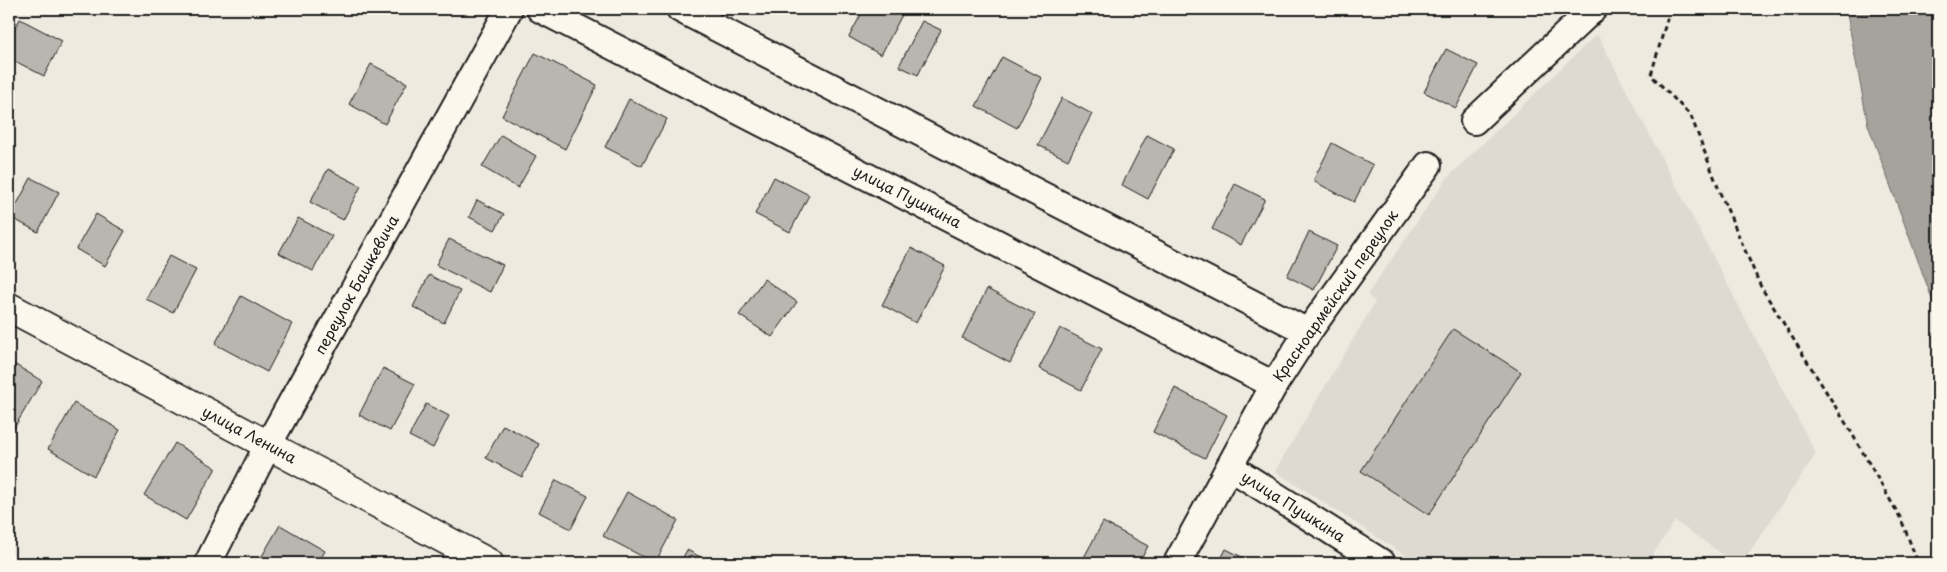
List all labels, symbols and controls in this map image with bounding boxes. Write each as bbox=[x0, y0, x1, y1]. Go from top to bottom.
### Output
street label: улица Пушкина bbox=[849, 158, 966, 233]
street label: Красноармейский переулок bbox=[1266, 204, 1403, 386]
street label: переулок Башкевича bbox=[308, 210, 404, 358]
street label: улица Ленина bbox=[198, 399, 302, 469]
street label: улица Пушкина bbox=[1237, 464, 1351, 547]

